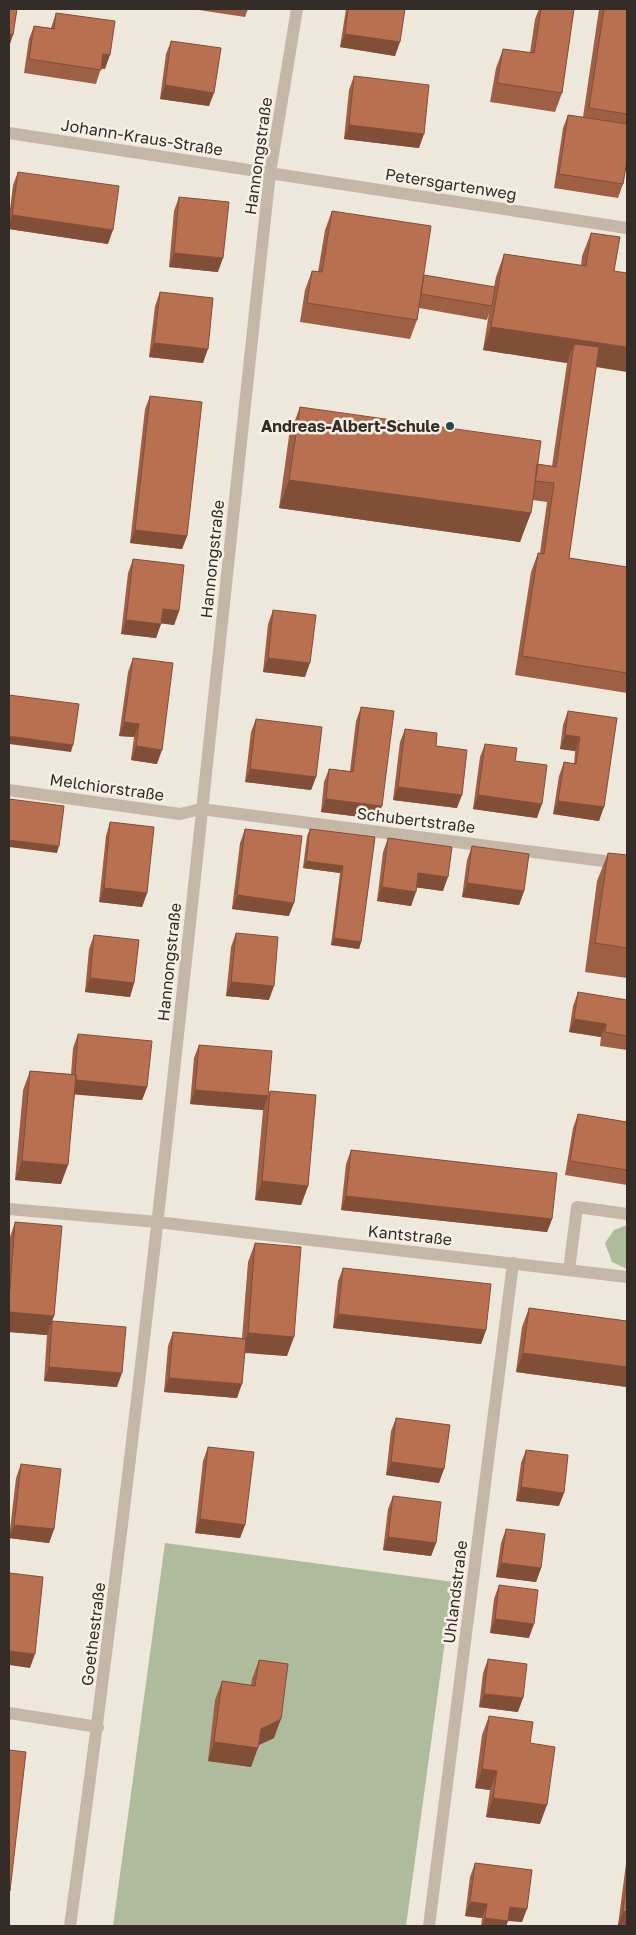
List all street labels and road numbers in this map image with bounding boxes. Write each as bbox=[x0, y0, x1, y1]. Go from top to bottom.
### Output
street label: Hannongstraße bbox=[240, 96, 276, 216]
street label: Johann-Kraus-Straße bbox=[60, 114, 224, 160]
street label: Petersgartenweg bbox=[384, 164, 518, 204]
street label: Hannongstraße bbox=[196, 499, 228, 619]
street label: Melchiorstraße bbox=[49, 769, 165, 805]
street label: Schubertstraße bbox=[356, 803, 476, 837]
street label: Hannongstraße bbox=[153, 902, 185, 1022]
street label: Kantstraße bbox=[367, 1221, 453, 1249]
street label: Uhlandstraße bbox=[439, 1539, 471, 1645]
street label: Goethestraße bbox=[77, 1581, 109, 1687]

